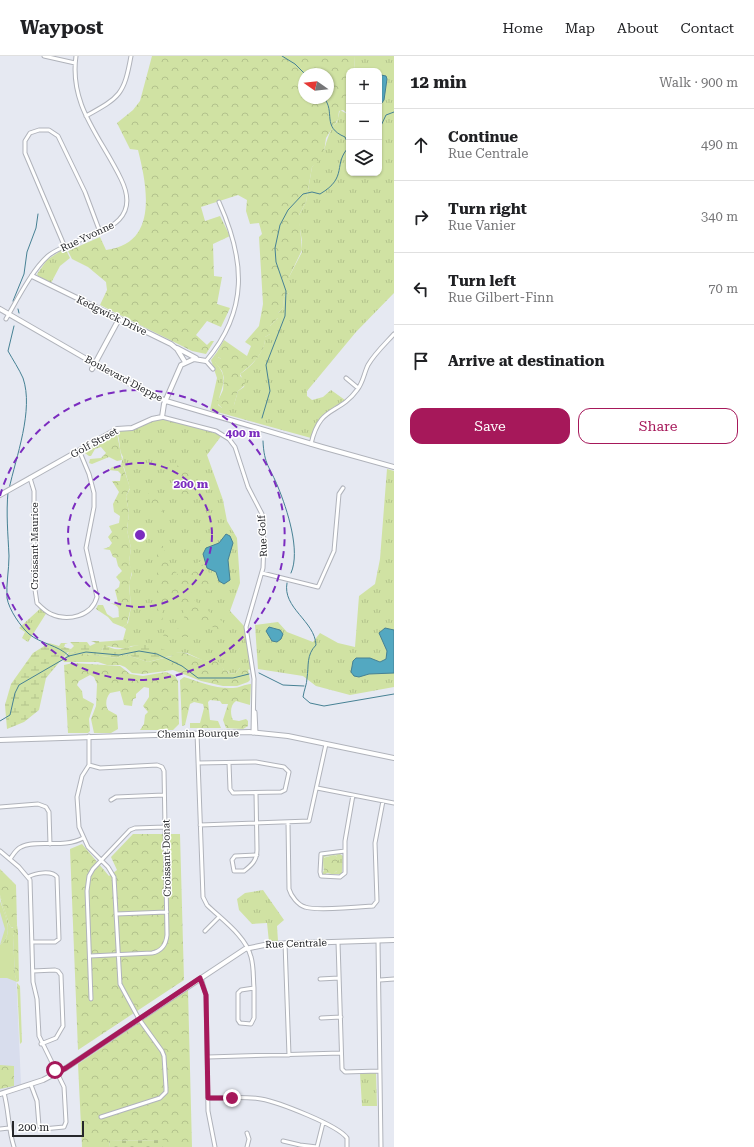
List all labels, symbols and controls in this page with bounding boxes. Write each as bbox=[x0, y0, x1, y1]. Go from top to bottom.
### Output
text: Waypost bbox=[20, 16, 103, 39]
text: Home bbox=[502, 20, 543, 36]
text: Map bbox=[565, 20, 595, 36]
text: About bbox=[617, 20, 659, 36]
text: Contact bbox=[681, 20, 734, 36]
north arrow bbox=[298, 68, 334, 104]
map controls bbox=[346, 68, 382, 176]
button: + bbox=[346, 68, 382, 104]
text: 12 min bbox=[410, 72, 467, 92]
text: Walk · 900 m bbox=[659, 75, 738, 90]
button: − bbox=[346, 104, 382, 140]
text: Continue bbox=[448, 128, 518, 146]
icon: ahead bbox=[410, 134, 432, 156]
text: 490 m bbox=[701, 137, 738, 152]
button: layers bbox=[346, 140, 382, 176]
text: Rue Centrale bbox=[448, 146, 528, 161]
text: Turn right bbox=[448, 200, 527, 218]
icon: right bbox=[410, 206, 432, 228]
text: 340 m bbox=[701, 209, 738, 224]
text: Rue Vanier bbox=[448, 218, 516, 233]
street label: Rue Yvonne bbox=[59, 219, 116, 254]
text: Turn left bbox=[448, 272, 516, 290]
icon: left bbox=[410, 278, 432, 300]
text: 70 m bbox=[708, 281, 738, 296]
text: Rue Gilbert-Finn bbox=[448, 290, 554, 305]
street label: Kedgwick Drive bbox=[75, 294, 149, 337]
icon: arrive bbox=[410, 350, 432, 372]
text: Arrive at destination bbox=[448, 352, 604, 370]
street label: Boulevard Dieppe bbox=[83, 353, 165, 404]
button: Save bbox=[410, 408, 570, 444]
button: Share bbox=[578, 408, 738, 444]
street label: Golf Street bbox=[69, 425, 120, 460]
text: 400 m bbox=[226, 426, 261, 440]
text: 200 m bbox=[174, 477, 209, 491]
street label: Croissant Maurice bbox=[29, 502, 40, 590]
street label: Rue Golf bbox=[256, 514, 269, 557]
centre of rings bbox=[133, 528, 147, 542]
street label: Chemin Bourque bbox=[157, 727, 239, 740]
street label: Croissant Donat bbox=[160, 819, 173, 897]
street label: Rue Centrale bbox=[265, 937, 328, 950]
route start bbox=[46, 1061, 64, 1079]
route end bbox=[223, 1089, 241, 1107]
scale bar bbox=[12, 1119, 84, 1138]
text: 200 m bbox=[18, 1121, 49, 1134]

